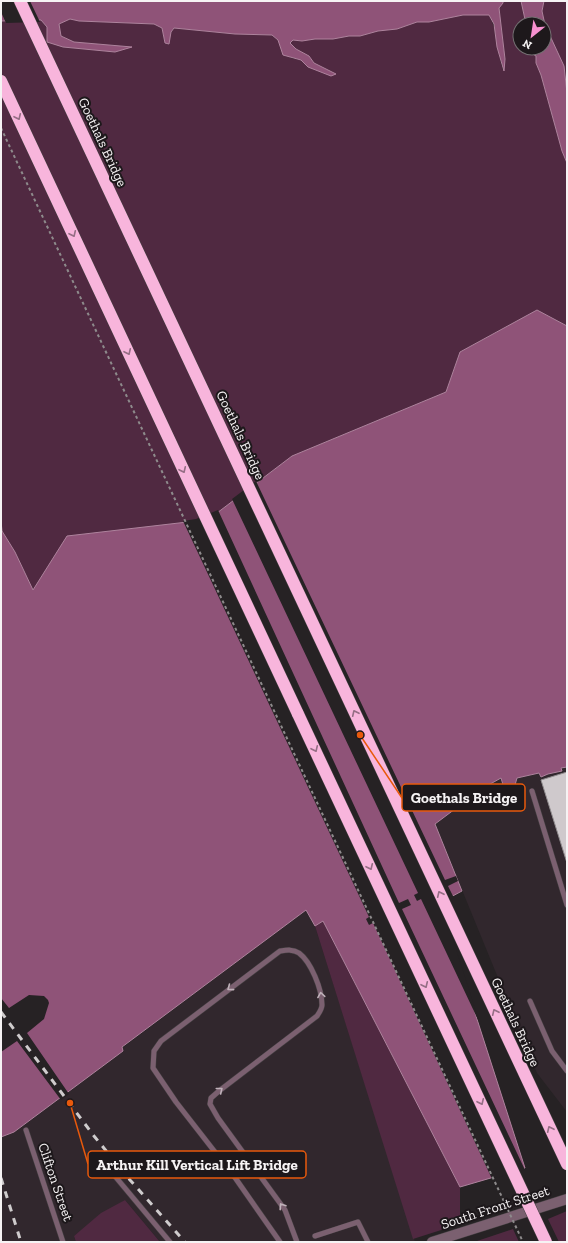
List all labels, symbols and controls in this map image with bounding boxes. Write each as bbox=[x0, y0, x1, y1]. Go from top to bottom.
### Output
north arrow bbox=[512, 16, 552, 56]
text: N bbox=[520, 36, 534, 52]
street label: Goethals Bridge bbox=[74, 95, 131, 190]
one-way arrow bbox=[13, 112, 21, 120]
one-way arrow bbox=[68, 230, 76, 238]
one-way arrow bbox=[123, 348, 131, 355]
street label: Goethals Bridge bbox=[212, 388, 269, 483]
one-way arrow bbox=[178, 465, 186, 473]
one-way arrow bbox=[352, 710, 360, 717]
one-way arrow bbox=[310, 745, 318, 753]
callout: Goethals Bridge bbox=[402, 784, 525, 811]
text: Goethals Bridge bbox=[411, 789, 517, 807]
one-way arrow bbox=[365, 863, 373, 870]
one-way arrow bbox=[437, 891, 445, 898]
street label: Goethals Bridge bbox=[487, 975, 544, 1070]
one-way arrow bbox=[420, 980, 428, 988]
one-way arrow bbox=[228, 984, 235, 991]
one-way arrow bbox=[317, 992, 325, 998]
one-way arrow bbox=[492, 1008, 500, 1016]
one-way arrow bbox=[216, 1088, 223, 1095]
one-way arrow bbox=[476, 1098, 484, 1106]
one-way arrow bbox=[547, 1126, 555, 1134]
street label: Clifton Street bbox=[34, 1141, 77, 1224]
callout: Arthur Kill Vertical Lift Bridge bbox=[88, 1151, 306, 1178]
text: Arthur Kill Vertical Lift Bridge bbox=[96, 1156, 298, 1174]
street label: South Front Street bbox=[439, 1182, 552, 1233]
one-way arrow bbox=[280, 1204, 287, 1211]

